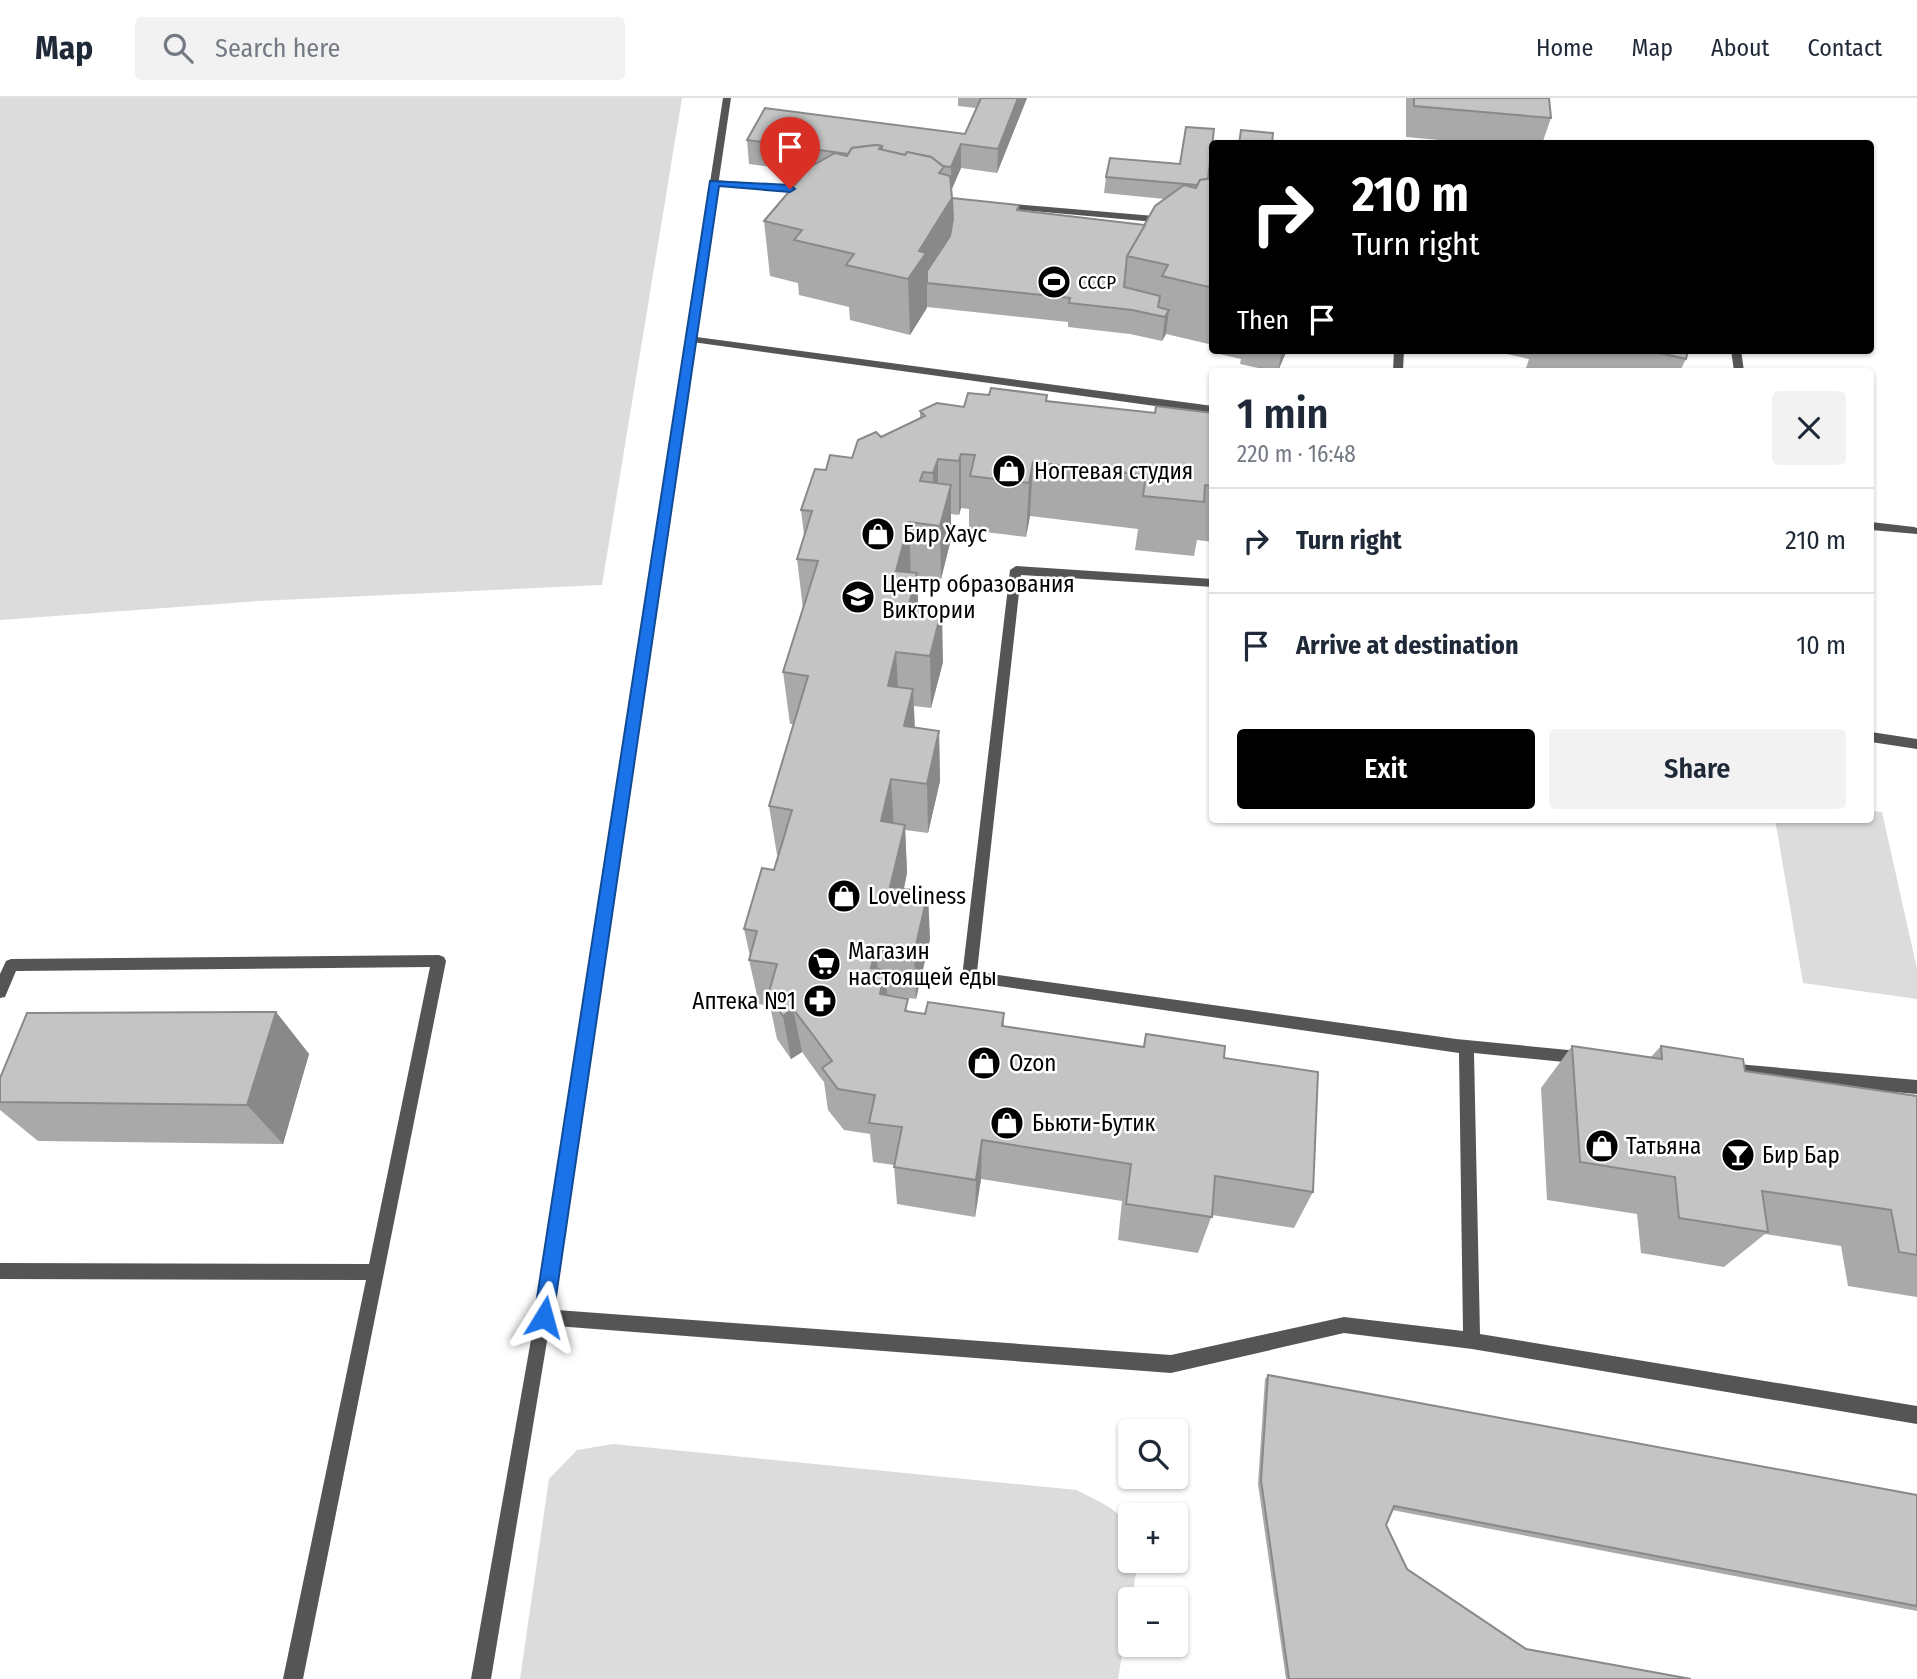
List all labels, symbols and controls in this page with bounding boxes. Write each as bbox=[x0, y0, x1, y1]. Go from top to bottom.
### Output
search box bbox=[135, 17, 625, 80]
text: Map bbox=[35, 28, 93, 68]
icon: search bbox=[159, 29, 197, 67]
text: Search here bbox=[215, 33, 340, 64]
text: Home bbox=[1536, 34, 1593, 62]
text: Map bbox=[1631, 34, 1673, 62]
text: About bbox=[1711, 34, 1769, 62]
text: Contact bbox=[1807, 34, 1882, 62]
pin bbox=[760, 117, 820, 189]
icon: arrive bbox=[771, 128, 809, 166]
text: 210 m bbox=[1352, 165, 1469, 224]
icon: right bbox=[1237, 168, 1328, 259]
text: Turn right bbox=[1352, 225, 1479, 263]
sports icon: СССР bbox=[1035, 263, 1073, 301]
place label: СССР bbox=[1078, 271, 1116, 294]
icon: arrive bbox=[1303, 301, 1341, 339]
text: Then bbox=[1237, 305, 1289, 336]
text: 1 min bbox=[1237, 389, 1328, 439]
button: close bbox=[1772, 391, 1846, 465]
text: 220 m · 16:48 bbox=[1237, 440, 1356, 468]
shop icon: Ногтевая студия bbox=[990, 452, 1028, 490]
place label: Ногтевая студия bbox=[1034, 457, 1193, 485]
shop icon: Бир Хаус bbox=[859, 515, 897, 553]
place label: Бир Хаус bbox=[903, 520, 987, 548]
icon: right bbox=[1237, 522, 1275, 560]
text: Turn right bbox=[1296, 525, 1402, 556]
text: 210 m bbox=[1785, 525, 1846, 556]
place label: Центр образования Виктории bbox=[882, 570, 1075, 624]
school or university icon: Центр образования Виктории bbox=[839, 578, 877, 616]
icon: arrive bbox=[1237, 627, 1275, 665]
text: Arrive at destination bbox=[1296, 630, 1519, 661]
text: 10 m bbox=[1796, 630, 1846, 661]
button: Exit bbox=[1237, 729, 1535, 809]
button: Share bbox=[1549, 729, 1846, 809]
shop icon: Loveliness bbox=[825, 877, 863, 915]
place label: Loveliness bbox=[868, 882, 966, 910]
place label: Магазин настоящей еды bbox=[848, 937, 997, 991]
supermarket icon: Магазин настоящей еды bbox=[805, 945, 843, 983]
pharmacy icon: Аптека №1 bbox=[801, 982, 839, 1020]
place label: Аптека №1 bbox=[692, 987, 796, 1015]
shop icon: Ozon bbox=[965, 1044, 1003, 1082]
place label: Ozon bbox=[1009, 1049, 1056, 1077]
shop icon: Бьюти-Бутик bbox=[988, 1104, 1026, 1142]
place label: Бьюти-Бутик bbox=[1032, 1109, 1156, 1137]
shop icon: Татьяна bbox=[1583, 1127, 1621, 1165]
place label: Татьяна bbox=[1626, 1132, 1701, 1160]
bar icon: Бир Бар bbox=[1719, 1136, 1757, 1174]
place label: Бир Бар bbox=[1762, 1141, 1840, 1169]
position arrow bbox=[507, 1280, 581, 1354]
map controls bbox=[1118, 1419, 1188, 1657]
button: search bbox=[1118, 1419, 1188, 1489]
button: + bbox=[1118, 1503, 1188, 1573]
button: − bbox=[1118, 1587, 1188, 1657]

